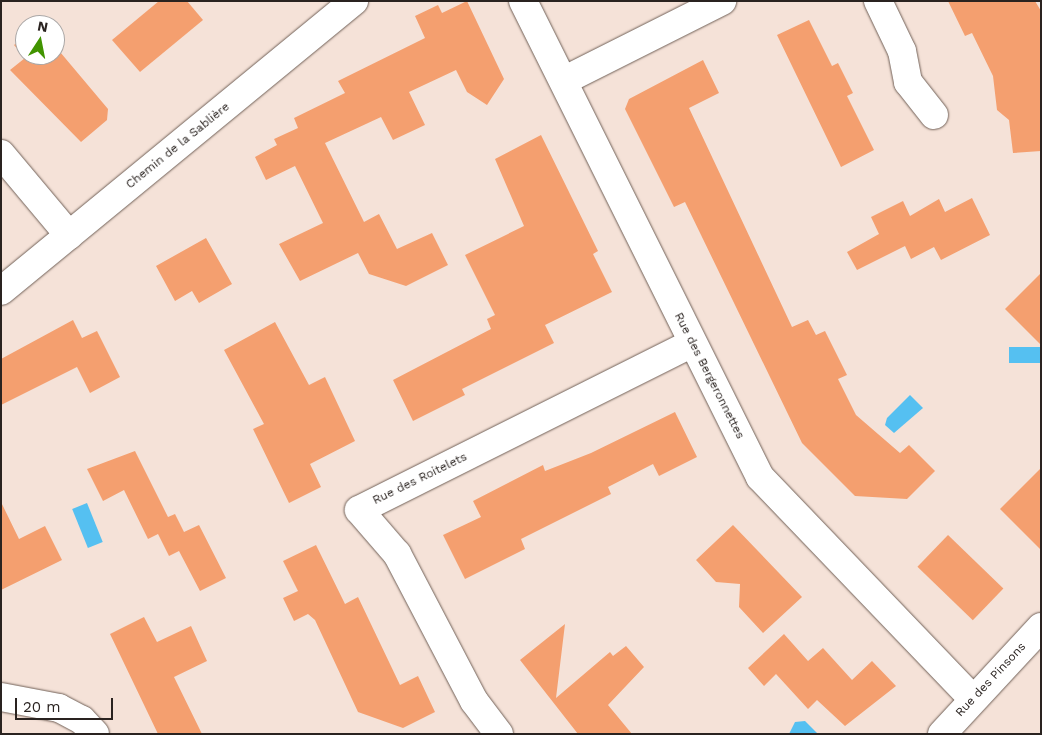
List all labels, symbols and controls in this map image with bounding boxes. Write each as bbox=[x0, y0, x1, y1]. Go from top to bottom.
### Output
north arrow bbox=[15, 15, 65, 65]
text: N bbox=[36, 17, 49, 35]
street label: Chemin de la Sablière bbox=[123, 100, 233, 192]
street label: Rue des Bergeronnettes bbox=[671, 310, 747, 442]
street label: Rue des Roitelets bbox=[371, 450, 469, 508]
street label: Rue des Pinsons bbox=[953, 640, 1029, 720]
scale bar bbox=[18, 688, 115, 720]
text: 20 m bbox=[23, 698, 61, 716]

